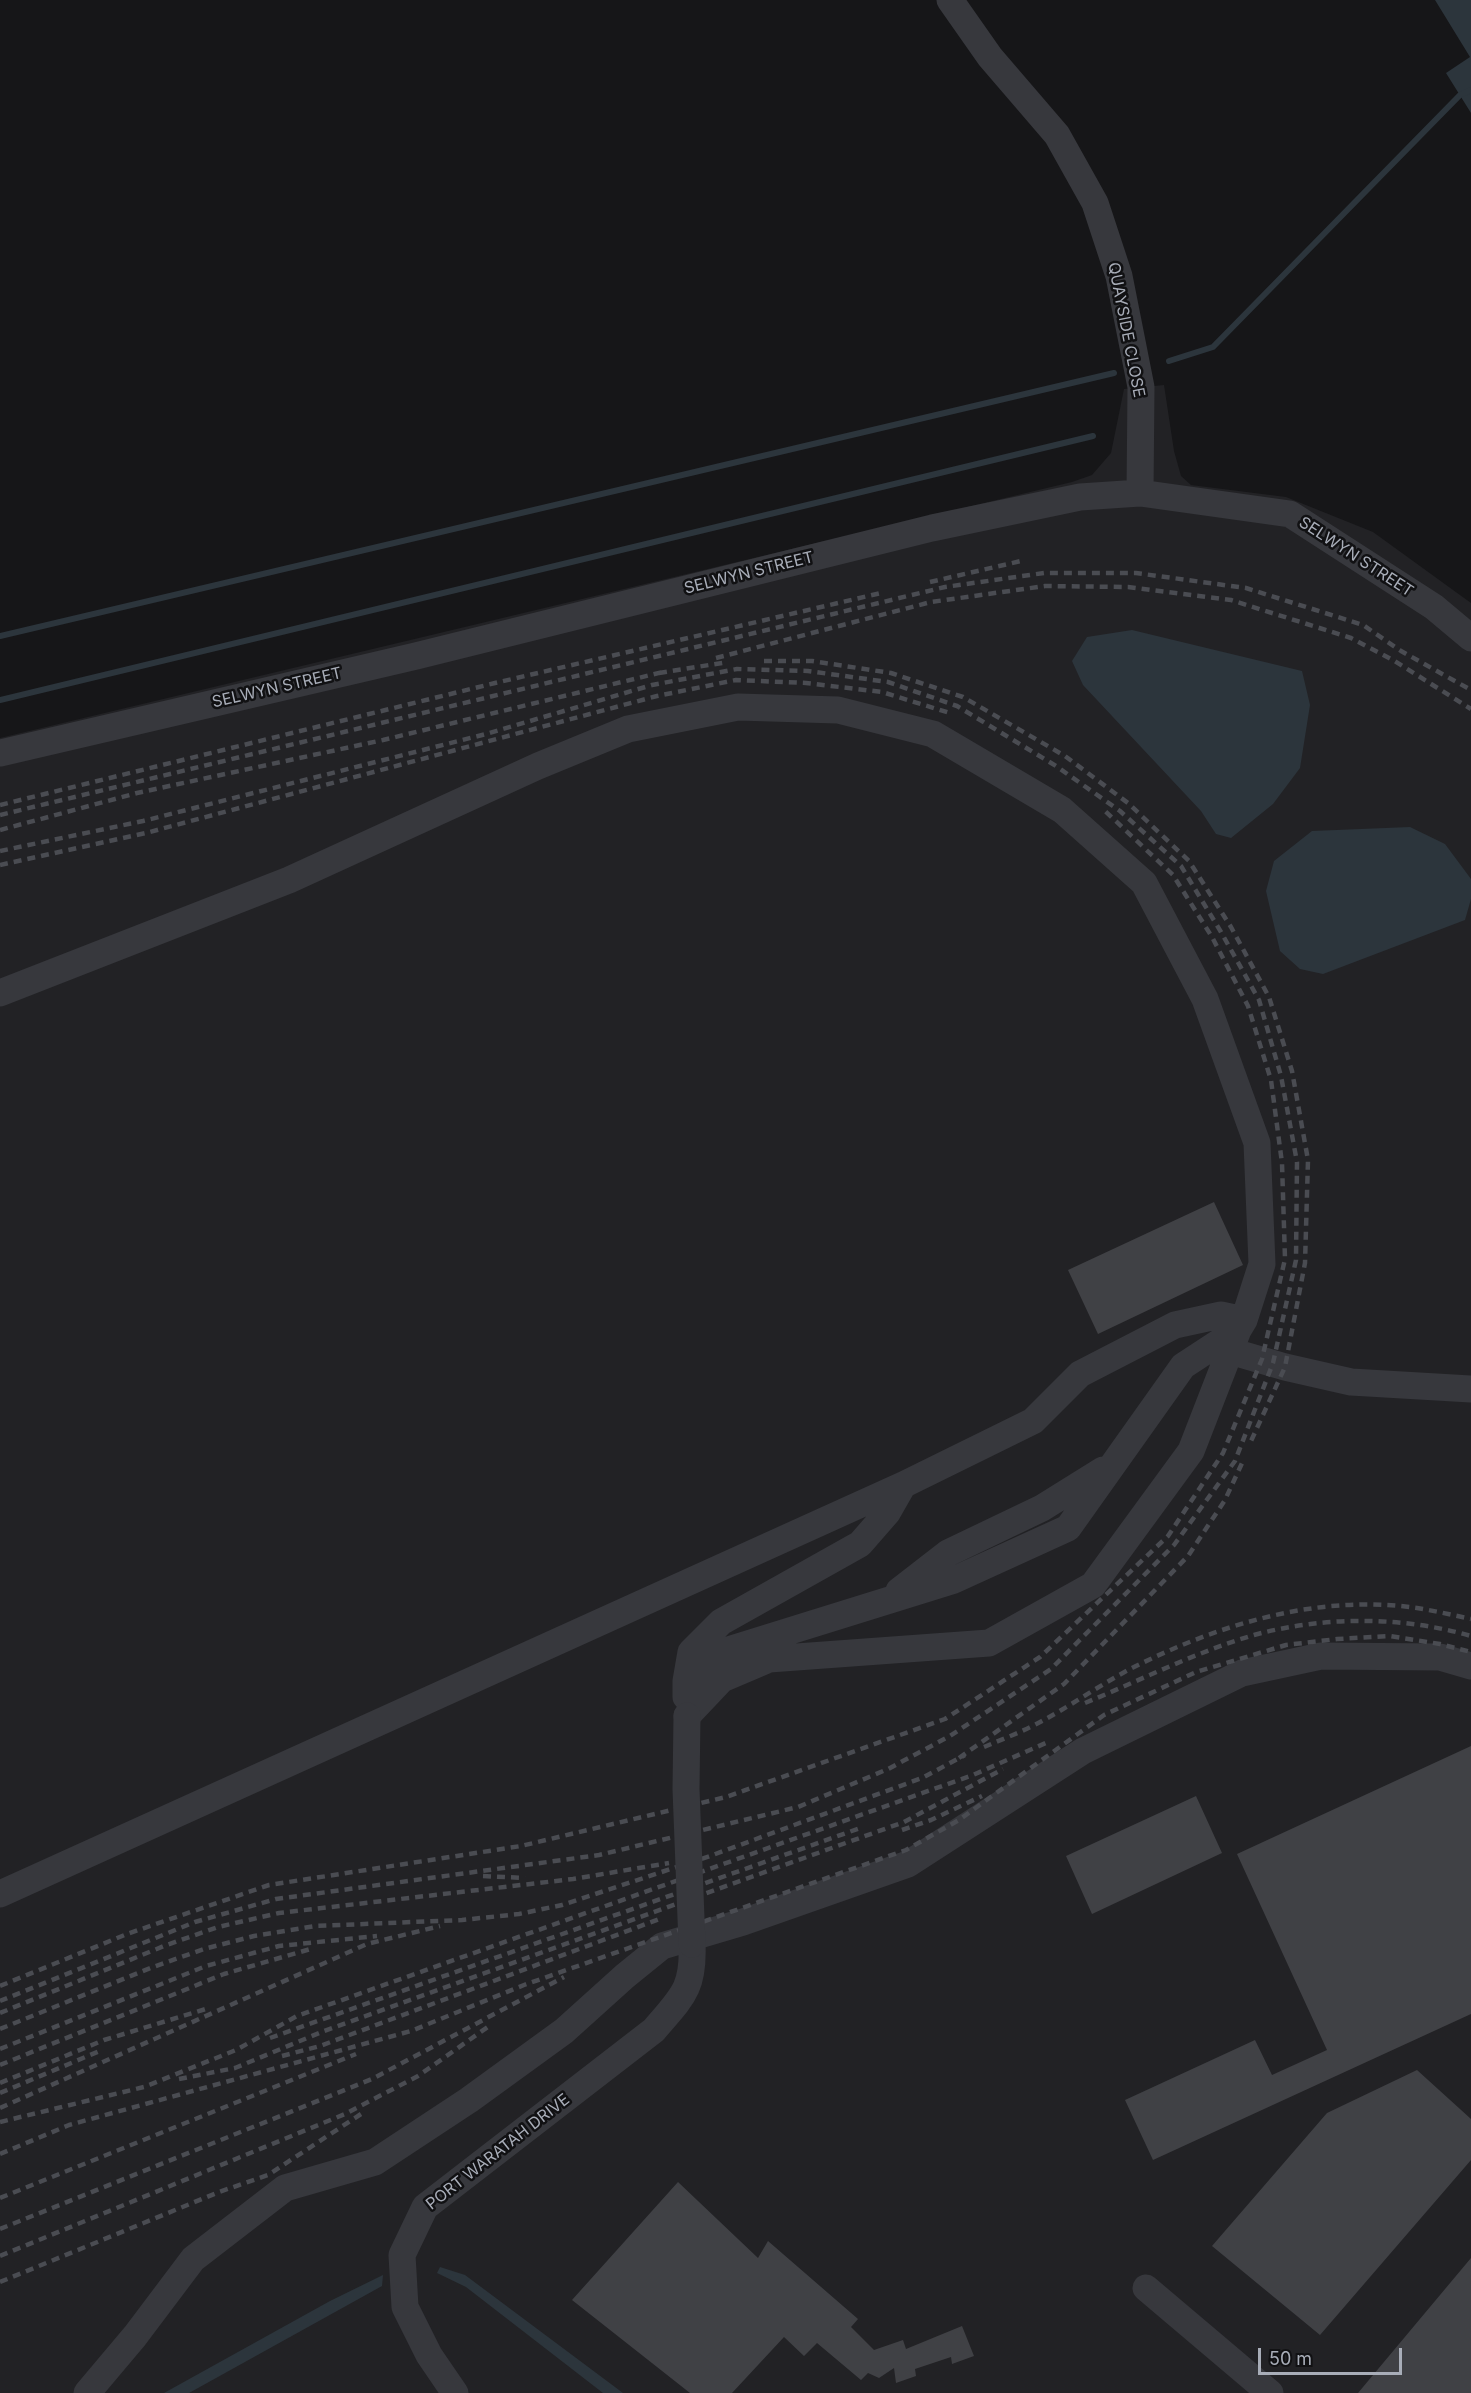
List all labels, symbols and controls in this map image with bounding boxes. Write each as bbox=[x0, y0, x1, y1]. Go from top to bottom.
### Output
street label: QUAYSIDE CLOSE bbox=[1103, 261, 1149, 399]
street label: SELWYN STREET bbox=[1295, 513, 1417, 601]
street label: SELWYN STREET bbox=[682, 548, 816, 598]
street label: SELWYN STREET bbox=[210, 664, 344, 712]
street label: PORT WARATAH DRIVE bbox=[422, 2090, 574, 2214]
scale bar bbox=[1261, 2336, 1405, 2374]
text: 50 m bbox=[1269, 2348, 1312, 2369]

